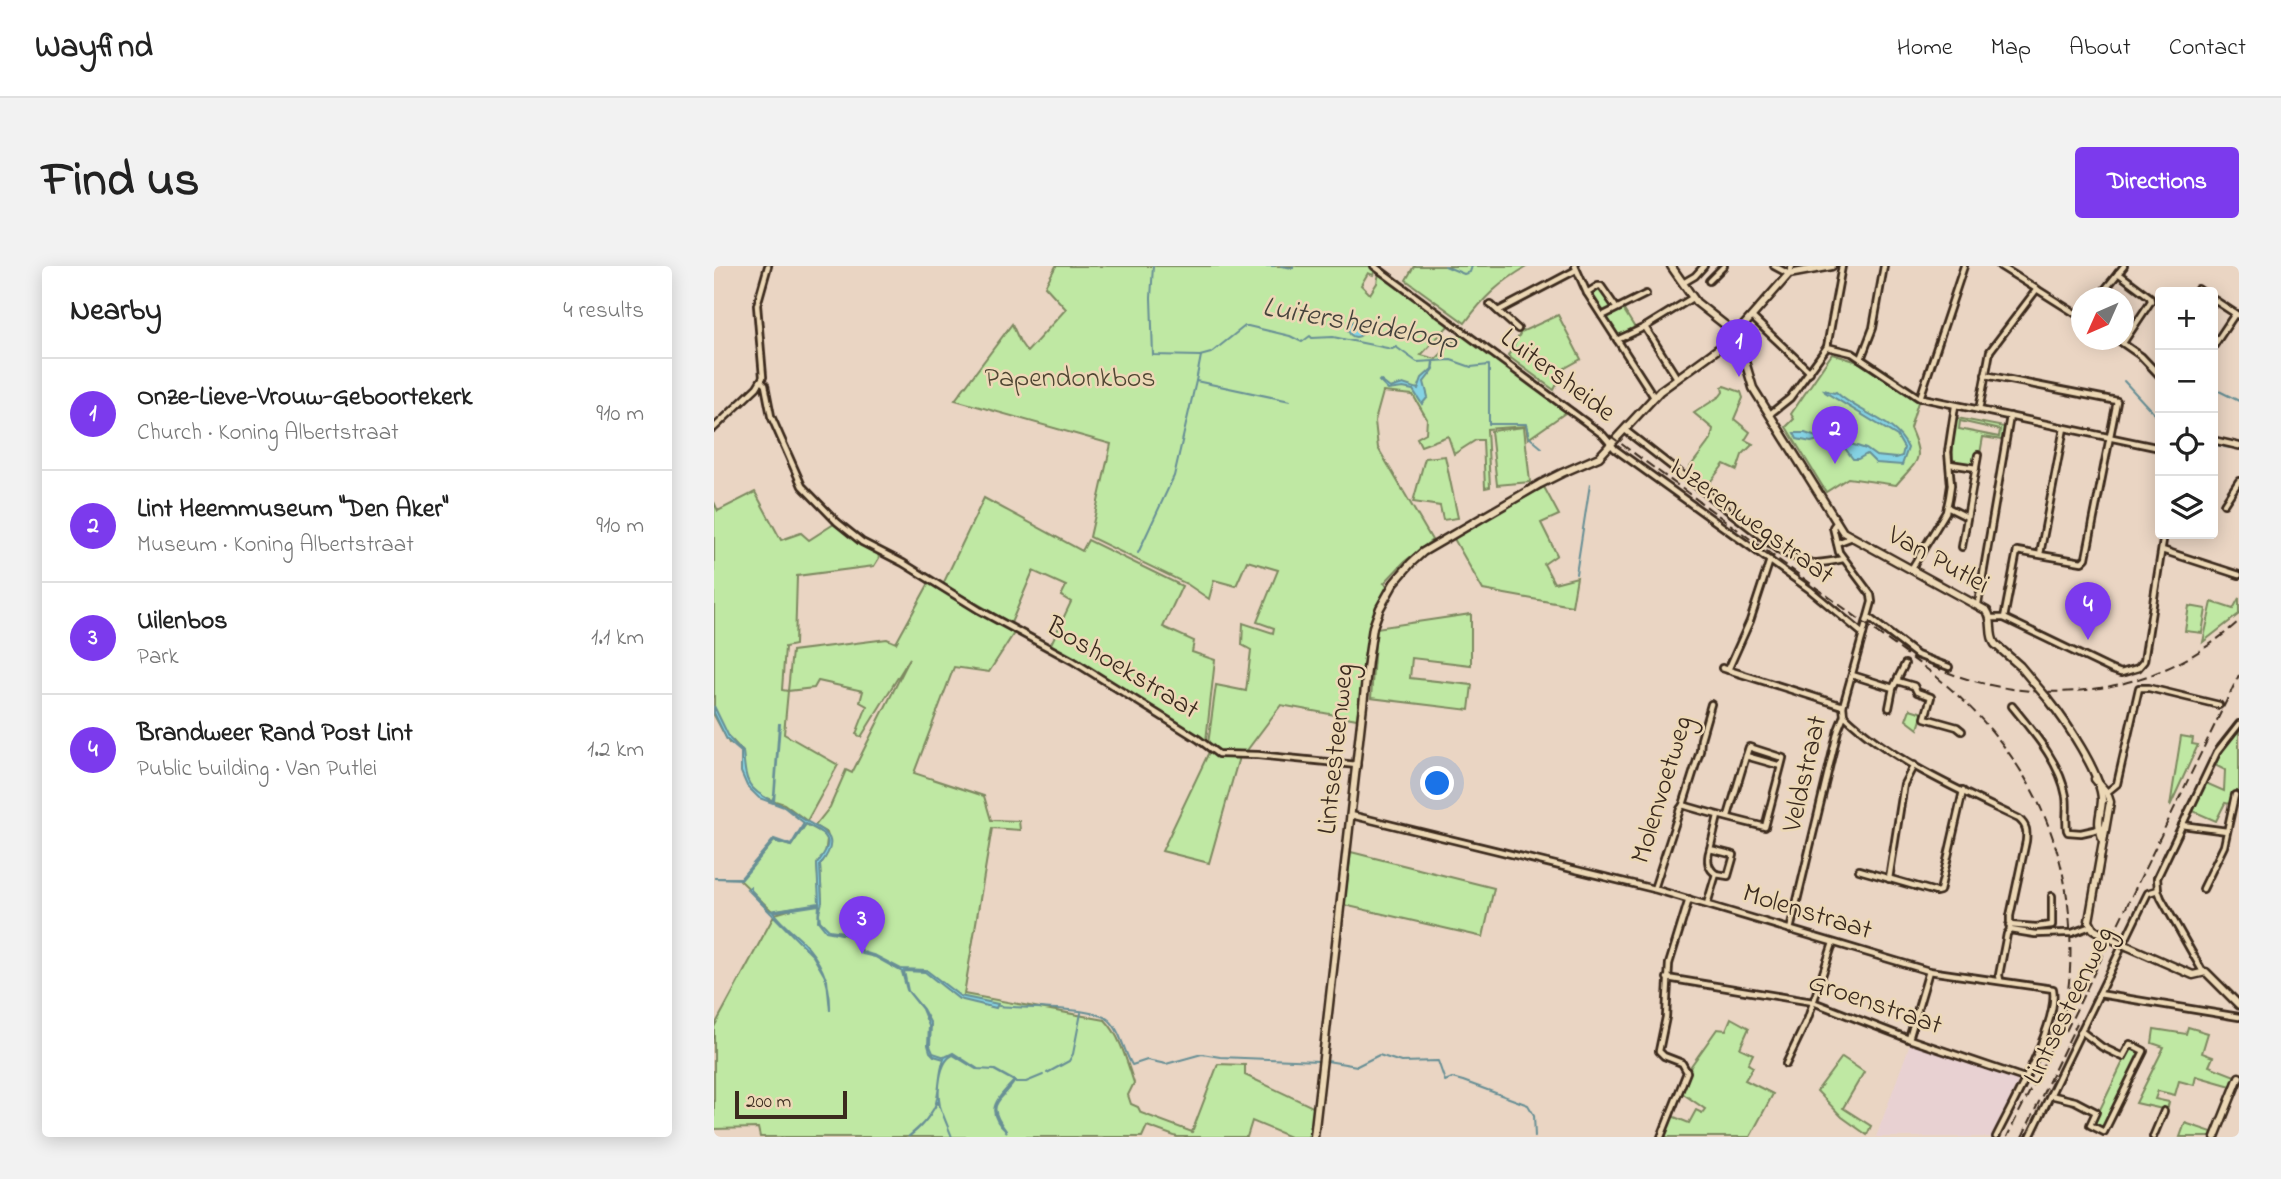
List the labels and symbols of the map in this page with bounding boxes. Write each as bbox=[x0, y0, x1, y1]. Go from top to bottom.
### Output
water label: Luitersheideloop bbox=[1259, 286, 1462, 364]
north arrow bbox=[2071, 287, 2134, 350]
street label: Luitersheide bbox=[1491, 319, 1624, 433]
pin: 1 bbox=[1716, 319, 1762, 377]
park label: Papendonkbos bbox=[984, 359, 1156, 400]
pin: 2 bbox=[1812, 406, 1858, 464]
street label: IJzerenwegstraat bbox=[1660, 448, 1842, 596]
street label: Van Putlei bbox=[1879, 516, 1997, 606]
pin: 4 bbox=[2065, 582, 2111, 640]
street label: Boshoekstraat bbox=[1037, 607, 1206, 731]
street label: Lintsesteenweg bbox=[1308, 662, 1366, 836]
street label: Molenvoetweg bbox=[1621, 711, 1705, 869]
street label: Veldstraat bbox=[1773, 712, 1839, 837]
your location bbox=[1420, 766, 1454, 800]
street label: Molenstraat bbox=[1737, 874, 1877, 952]
pin: 3 bbox=[839, 896, 885, 954]
street label: Lintsesteenweg bbox=[2014, 920, 2126, 1092]
street label: Groenstraat bbox=[1803, 963, 1947, 1047]
scale bar bbox=[735, 1088, 847, 1120]

